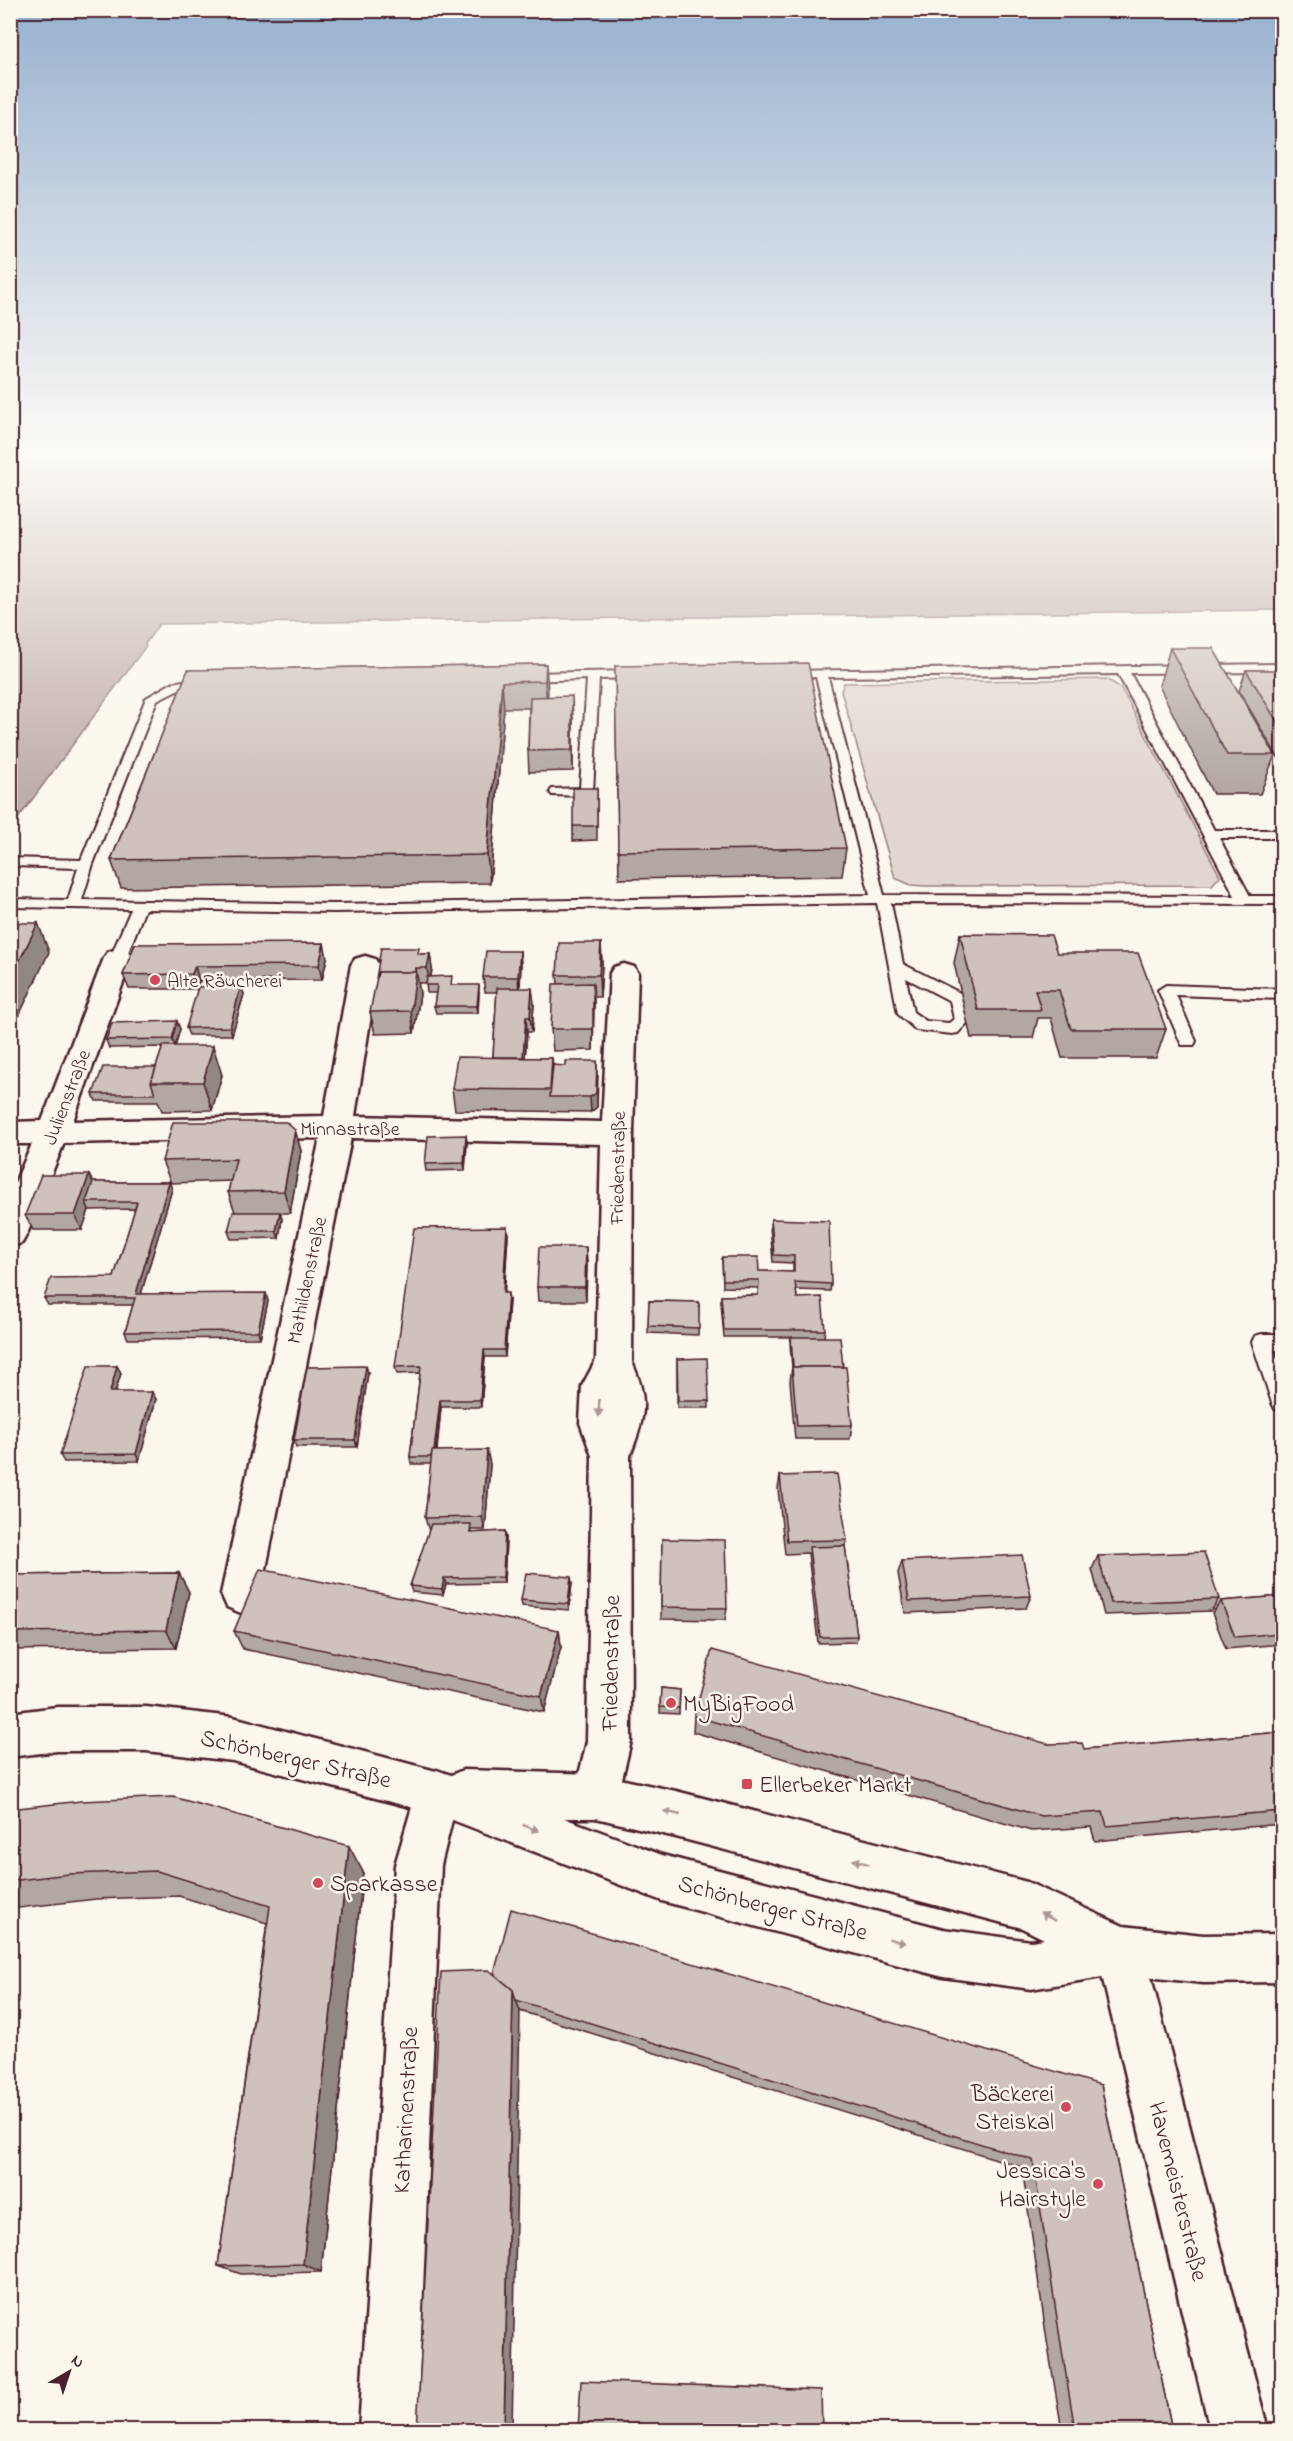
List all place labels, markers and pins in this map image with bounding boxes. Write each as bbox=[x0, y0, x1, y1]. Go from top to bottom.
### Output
place label: Alte Räucherei bbox=[167, 968, 282, 997]
marker: Alte Räucherei bbox=[148, 973, 162, 987]
place label: MyBigFood bbox=[683, 1688, 795, 1724]
marker: MyBigFood bbox=[664, 1696, 678, 1710]
place label: Ellerbeker Markt bbox=[759, 1769, 911, 1804]
marker: Ellerbeker Markt bbox=[740, 1777, 754, 1791]
place label: Sparkasse bbox=[330, 1868, 438, 1903]
marker: Sparkasse bbox=[311, 1876, 325, 1890]
place label: Bäckerei Steiskal bbox=[970, 2078, 1054, 2141]
marker: Bäckerei Steiskal bbox=[1059, 2100, 1073, 2114]
place label: Jessica's Hairstyle bbox=[996, 2155, 1086, 2219]
marker: Jessica's Hairstyle bbox=[1091, 2177, 1105, 2191]

